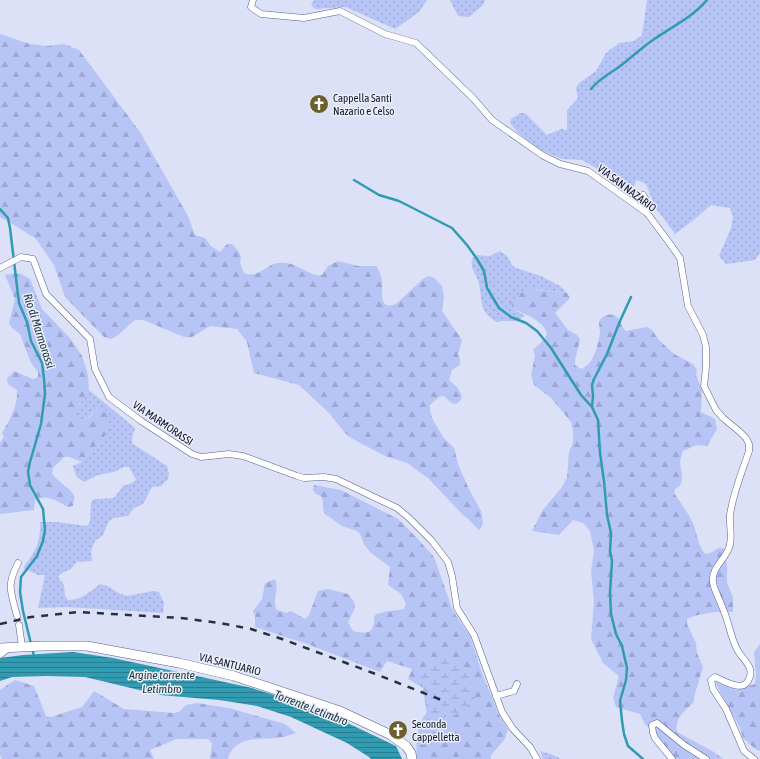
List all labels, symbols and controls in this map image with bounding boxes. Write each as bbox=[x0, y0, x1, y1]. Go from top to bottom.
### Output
place label: Cappella Santi Nazario e Celso bbox=[333, 92, 395, 117]
church icon: Cappella Santi Nazario e Celso bbox=[308, 93, 330, 115]
street label: VIA SAN NAZARIO bbox=[595, 162, 659, 214]
water label: Rio di Marmorassi bbox=[20, 292, 58, 370]
street label: VIA MARMORASSI bbox=[131, 398, 195, 448]
street label: VIA SANTUARIO bbox=[198, 651, 262, 677]
water label: Argine torrente Letimbro bbox=[128, 668, 196, 696]
water label: Torrente Letimbro bbox=[272, 687, 350, 729]
place label: Seconda Cappelletta bbox=[412, 718, 460, 743]
church icon: Seconda Cappelletta bbox=[387, 719, 409, 741]

